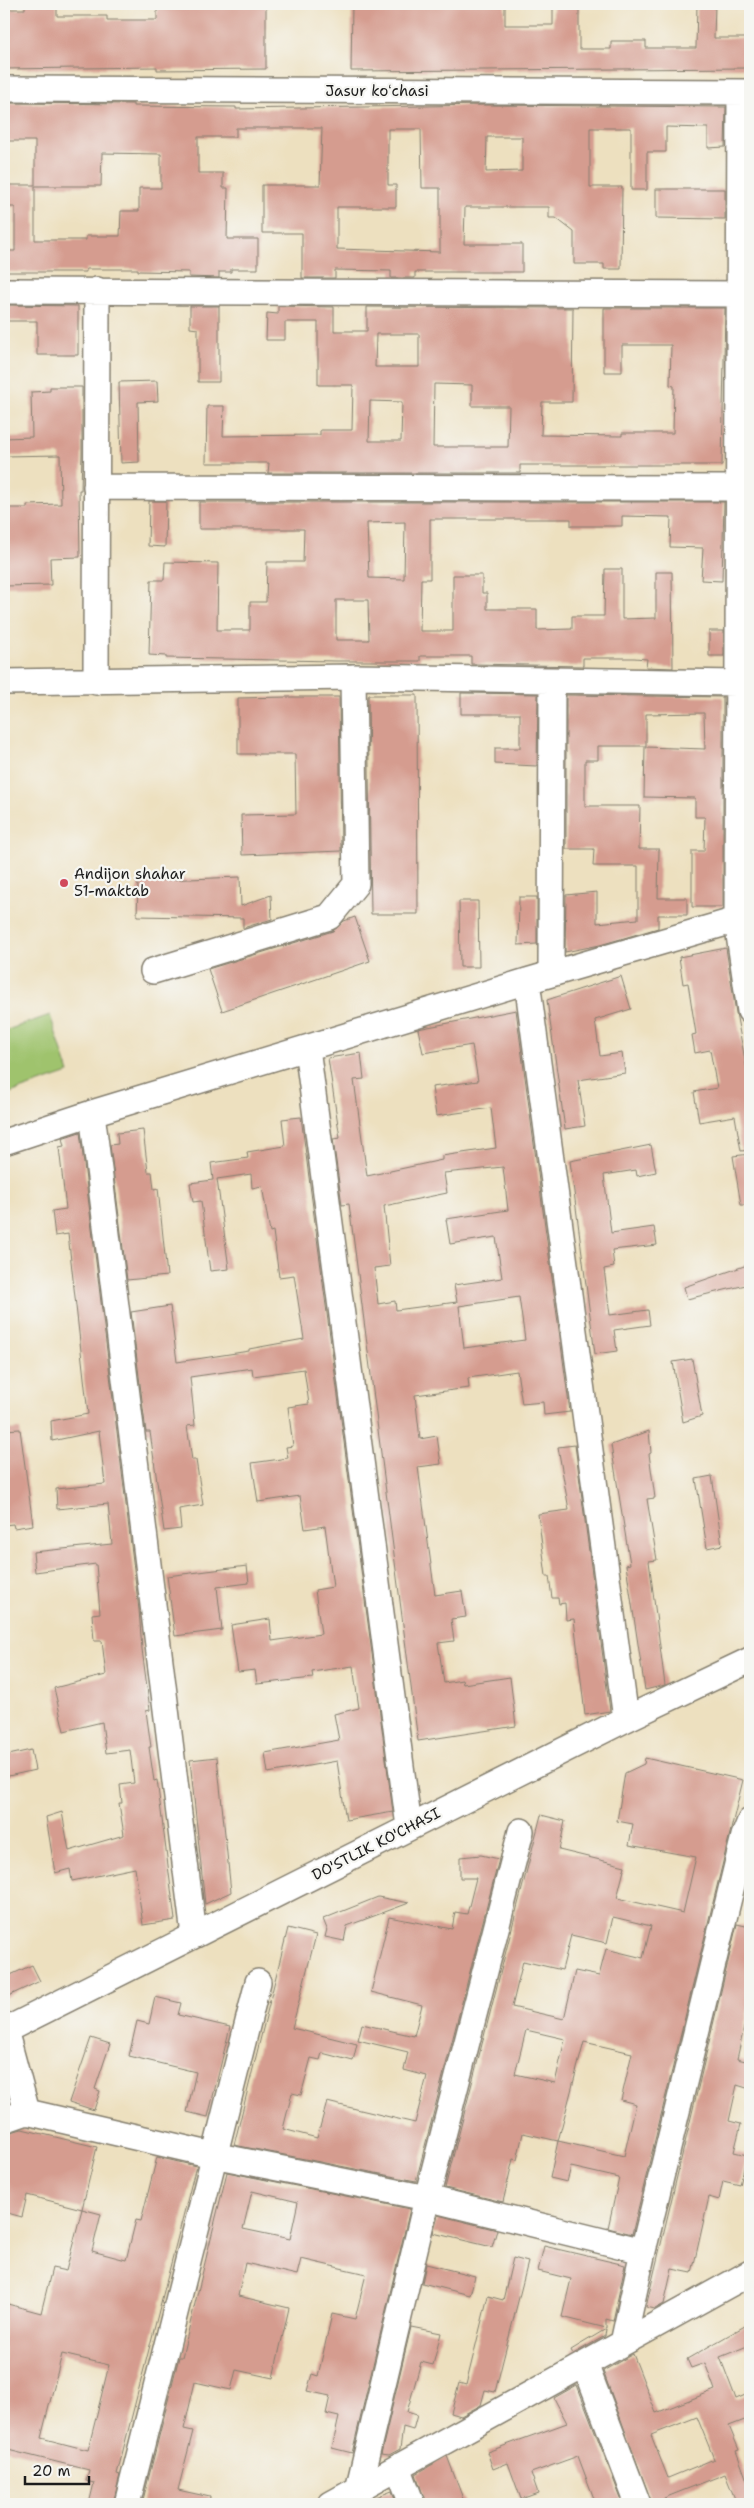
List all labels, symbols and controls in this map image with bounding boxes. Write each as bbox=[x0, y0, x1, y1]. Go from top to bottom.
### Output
street label: Jasur koʻchasi bbox=[325, 81, 429, 101]
place label: Andijon shahar 51-maktab bbox=[74, 864, 186, 901]
marker: Andijon shahar 51-maktab bbox=[58, 877, 70, 889]
street label: DO'STLIK KO'CHASI bbox=[308, 1803, 444, 1885]
scale bar bbox=[25, 2453, 89, 2485]
text: 20 m bbox=[32, 2461, 71, 2481]

